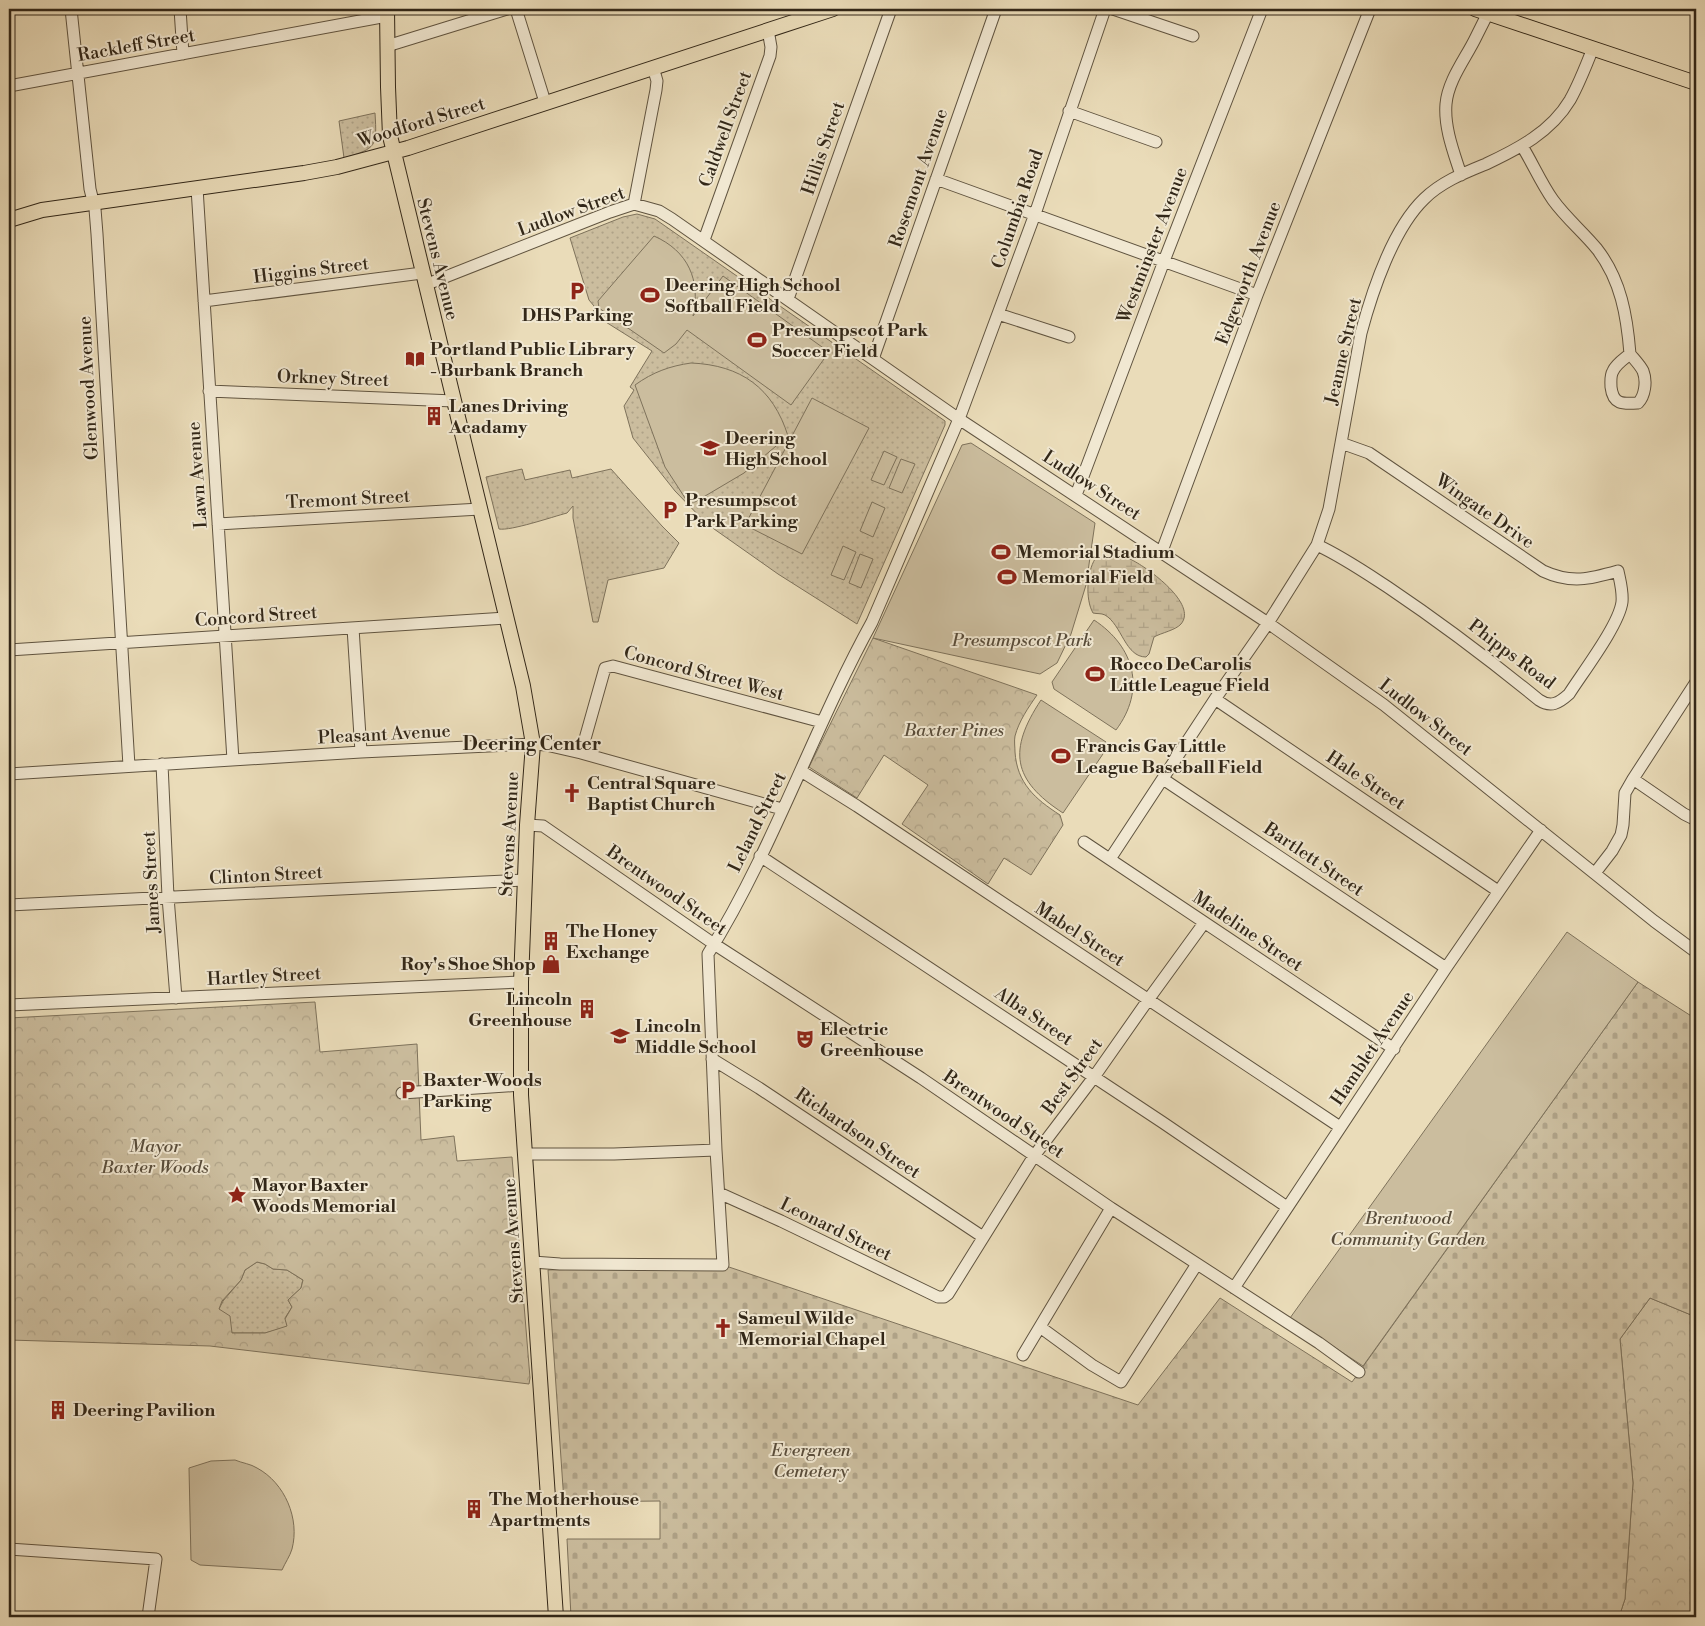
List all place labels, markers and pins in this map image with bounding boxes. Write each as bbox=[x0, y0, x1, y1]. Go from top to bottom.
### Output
place label: Deering High School Softball Field bbox=[665, 274, 841, 318]
parking icon: DHS Parking bbox=[566, 280, 588, 302]
sports icon: Deering High School Softball Field bbox=[639, 284, 661, 306]
place label: DHS Parking bbox=[522, 304, 633, 327]
place label: Presumpscot Park Soccer Field bbox=[772, 319, 929, 363]
sports icon: Presumpscot Park Soccer Field bbox=[746, 329, 768, 351]
place label: Portland Public Library - Burbank Branch bbox=[430, 338, 636, 382]
library icon: Portland Public Library - Burbank Branch bbox=[404, 348, 426, 370]
place label: Lanes Driving Acadamy bbox=[448, 395, 568, 439]
building icon: Lanes Driving Acadamy bbox=[423, 405, 445, 427]
place label: Deering High School bbox=[725, 427, 828, 471]
school or university icon: Deering High School bbox=[699, 437, 721, 459]
place label: Presumpscot Park Parking bbox=[685, 489, 799, 533]
parking icon: Presumpscot Park Parking bbox=[659, 499, 681, 521]
sports icon: Memorial Stadium bbox=[990, 541, 1012, 563]
place label: Memorial Stadium bbox=[1016, 541, 1175, 564]
sports icon: Memorial Field bbox=[996, 566, 1018, 588]
place label: Memorial Field bbox=[1022, 566, 1154, 589]
place label: Rocco DeCarolis Little League Field bbox=[1110, 653, 1270, 697]
sports icon: Rocco DeCarolis Little League Field bbox=[1084, 663, 1106, 685]
place label: Francis Gay Little League Baseball Field bbox=[1076, 735, 1263, 779]
sports icon: Francis Gay Little League Baseball Field bbox=[1050, 745, 1072, 767]
place label: Central Square Baptist Church bbox=[587, 772, 716, 816]
church icon: Central Square Baptist Church bbox=[561, 782, 583, 804]
place label: The Honey Exchange bbox=[566, 920, 659, 964]
building icon: The Honey Exchange bbox=[540, 930, 562, 952]
place label: Roy's Shoe Shop bbox=[401, 953, 536, 976]
shop icon: Roy's Shoe Shop bbox=[540, 953, 562, 975]
place label: Lincoln Greenhouse bbox=[468, 988, 572, 1032]
building icon: Lincoln Greenhouse bbox=[576, 998, 598, 1020]
place label: Lincoln Middle School bbox=[635, 1015, 756, 1059]
place label: Electric Greenhouse bbox=[820, 1018, 924, 1062]
school or university icon: Lincoln Middle School bbox=[609, 1025, 631, 1047]
theatre icon: Electric Greenhouse bbox=[794, 1028, 816, 1050]
place label: Baxter Woods Parking bbox=[423, 1069, 542, 1113]
parking icon: Baxter Woods Parking bbox=[397, 1079, 419, 1101]
place label: Mayor Baxter Woods Memorial bbox=[251, 1174, 396, 1218]
place icon: Mayor Baxter Woods Memorial bbox=[226, 1184, 248, 1206]
place label: Sameul Wilde Memorial Chapel bbox=[738, 1307, 886, 1351]
church icon: Sameul Wilde Memorial Chapel bbox=[712, 1317, 734, 1339]
building icon: Deering Pavilion bbox=[47, 1399, 69, 1421]
place label: Deering Pavilion bbox=[73, 1399, 215, 1422]
place label: The Motherhouse Apartments bbox=[488, 1488, 640, 1532]
building icon: The Motherhouse Apartments bbox=[463, 1498, 485, 1520]

